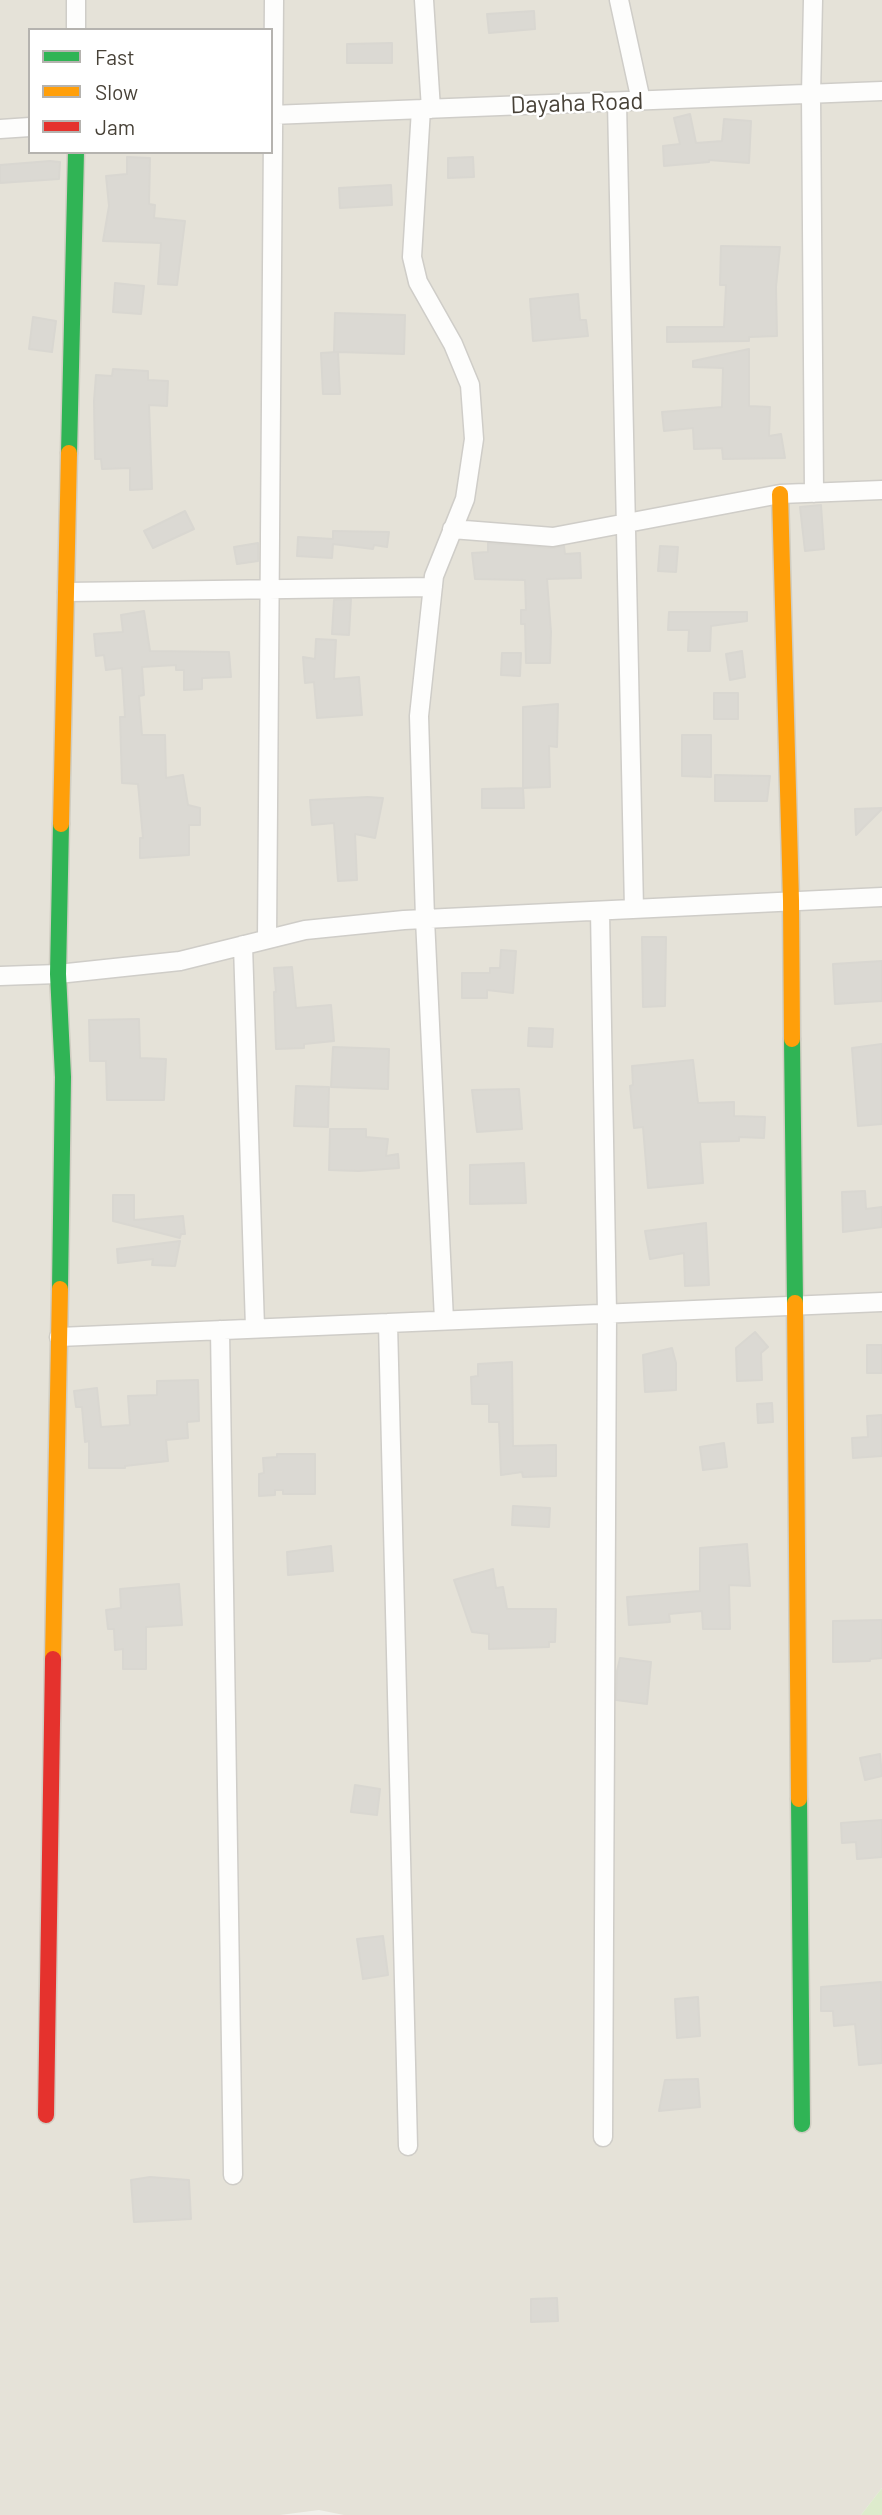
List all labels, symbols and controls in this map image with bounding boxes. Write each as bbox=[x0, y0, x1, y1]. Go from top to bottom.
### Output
legend bbox=[28, 28, 273, 154]
text: Fast bbox=[95, 44, 135, 69]
text: Slow bbox=[95, 79, 138, 104]
street label: Dayaha Road bbox=[510, 86, 644, 120]
text: Jam bbox=[95, 114, 135, 139]

